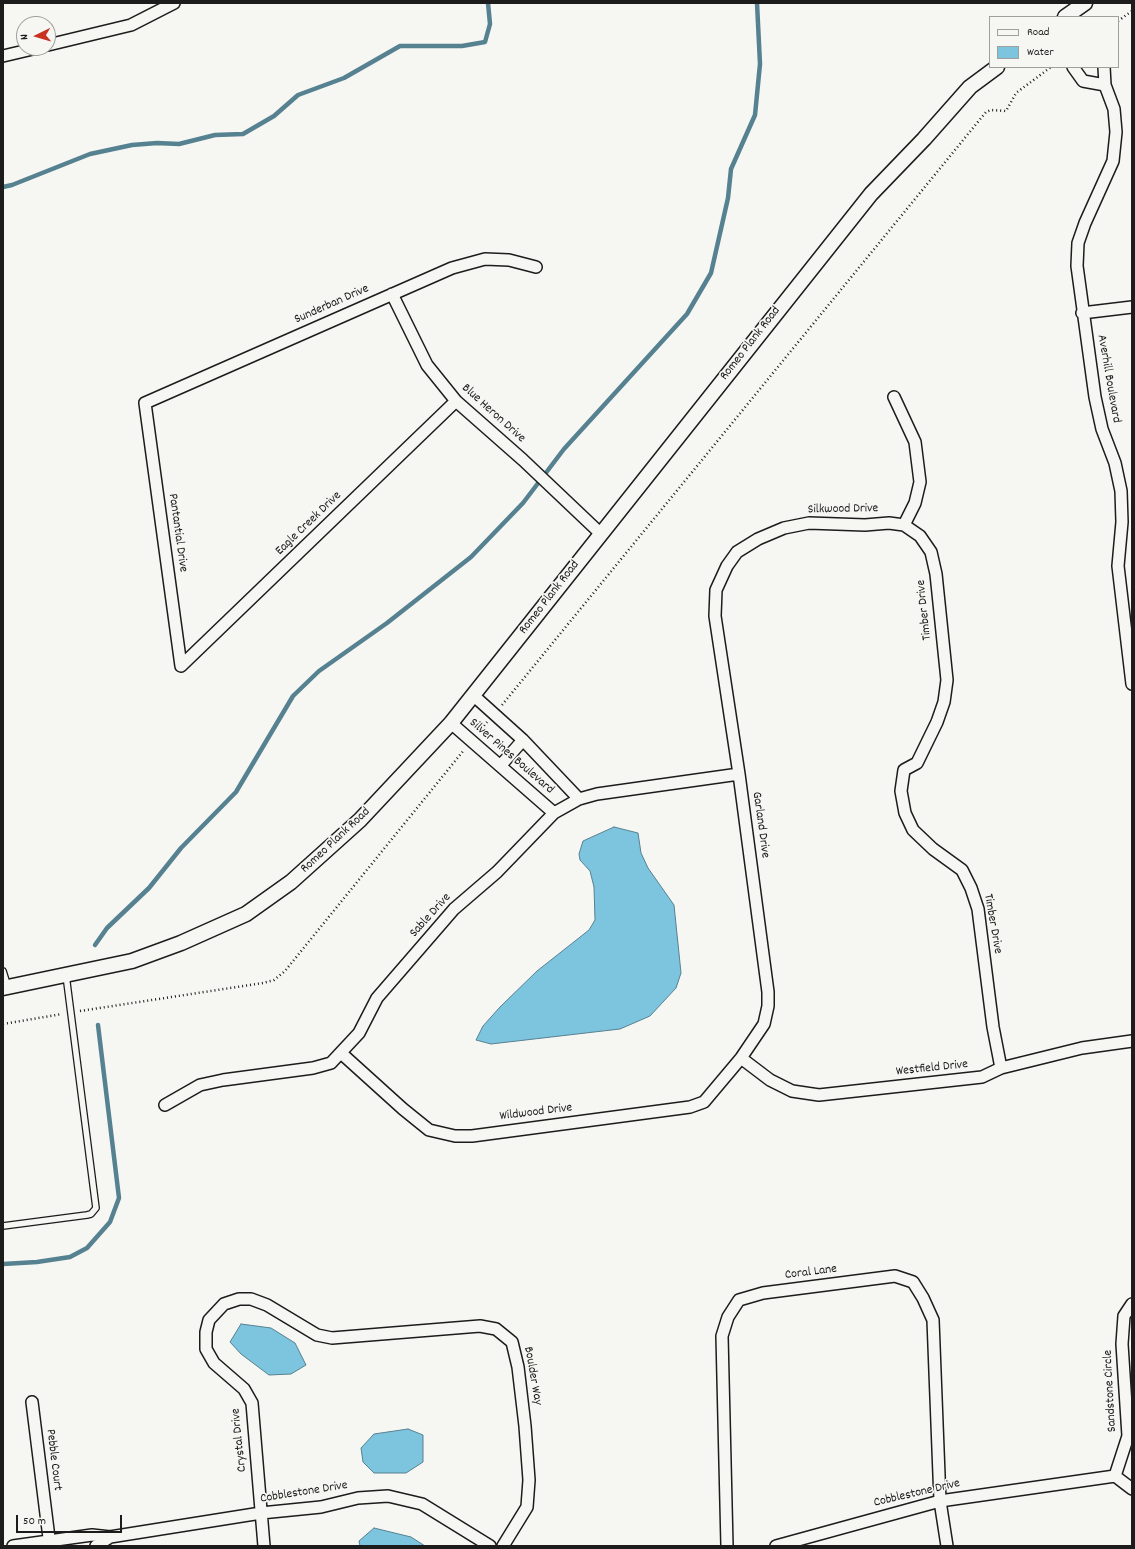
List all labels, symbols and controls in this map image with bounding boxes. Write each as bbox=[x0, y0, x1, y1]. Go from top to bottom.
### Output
north arrow bbox=[16, 16, 56, 56]
legend bbox=[989, 16, 1119, 68]
text: Road bbox=[1027, 24, 1049, 41]
text: N bbox=[17, 34, 33, 40]
text: Water bbox=[1027, 44, 1054, 61]
street label: Sunderban Drive bbox=[292, 282, 372, 328]
street label: Romeo Plank Road bbox=[717, 304, 785, 384]
street label: Averhill Boulevard bbox=[1093, 334, 1123, 424]
street label: Blue Heron Drive bbox=[458, 381, 528, 447]
street label: Eagle Creek Drive bbox=[273, 489, 345, 559]
street label: Pantantial Drive bbox=[164, 493, 190, 573]
street label: Silkwood Drive bbox=[808, 502, 878, 518]
street label: Romeo Plank Road bbox=[516, 558, 584, 638]
street label: Timber Drive bbox=[914, 579, 936, 641]
street label: Silver Pines Boulevard bbox=[465, 716, 557, 798]
street label: Garland Drive bbox=[748, 791, 772, 859]
street label: Romeo Plank Road bbox=[298, 805, 374, 877]
street label: Sable Drive bbox=[407, 891, 455, 941]
street label: Timber Drive bbox=[979, 893, 1005, 955]
street label: Westfield Drive bbox=[895, 1057, 969, 1081]
street label: Wildwood Drive bbox=[499, 1101, 573, 1125]
street label: Coral Lane bbox=[784, 1262, 838, 1284]
street label: Boulder Way bbox=[519, 1346, 545, 1406]
street label: Sandstone Circle bbox=[1101, 1349, 1121, 1433]
street label: Crystal Drive bbox=[229, 1407, 251, 1473]
street label: Pebble Court bbox=[41, 1428, 65, 1492]
street label: Cobblestone Drive bbox=[872, 1476, 962, 1512]
street label: Cobblestone Drive bbox=[259, 1478, 349, 1508]
scale bar bbox=[18, 1507, 124, 1533]
text: 50 m bbox=[23, 1513, 46, 1530]

